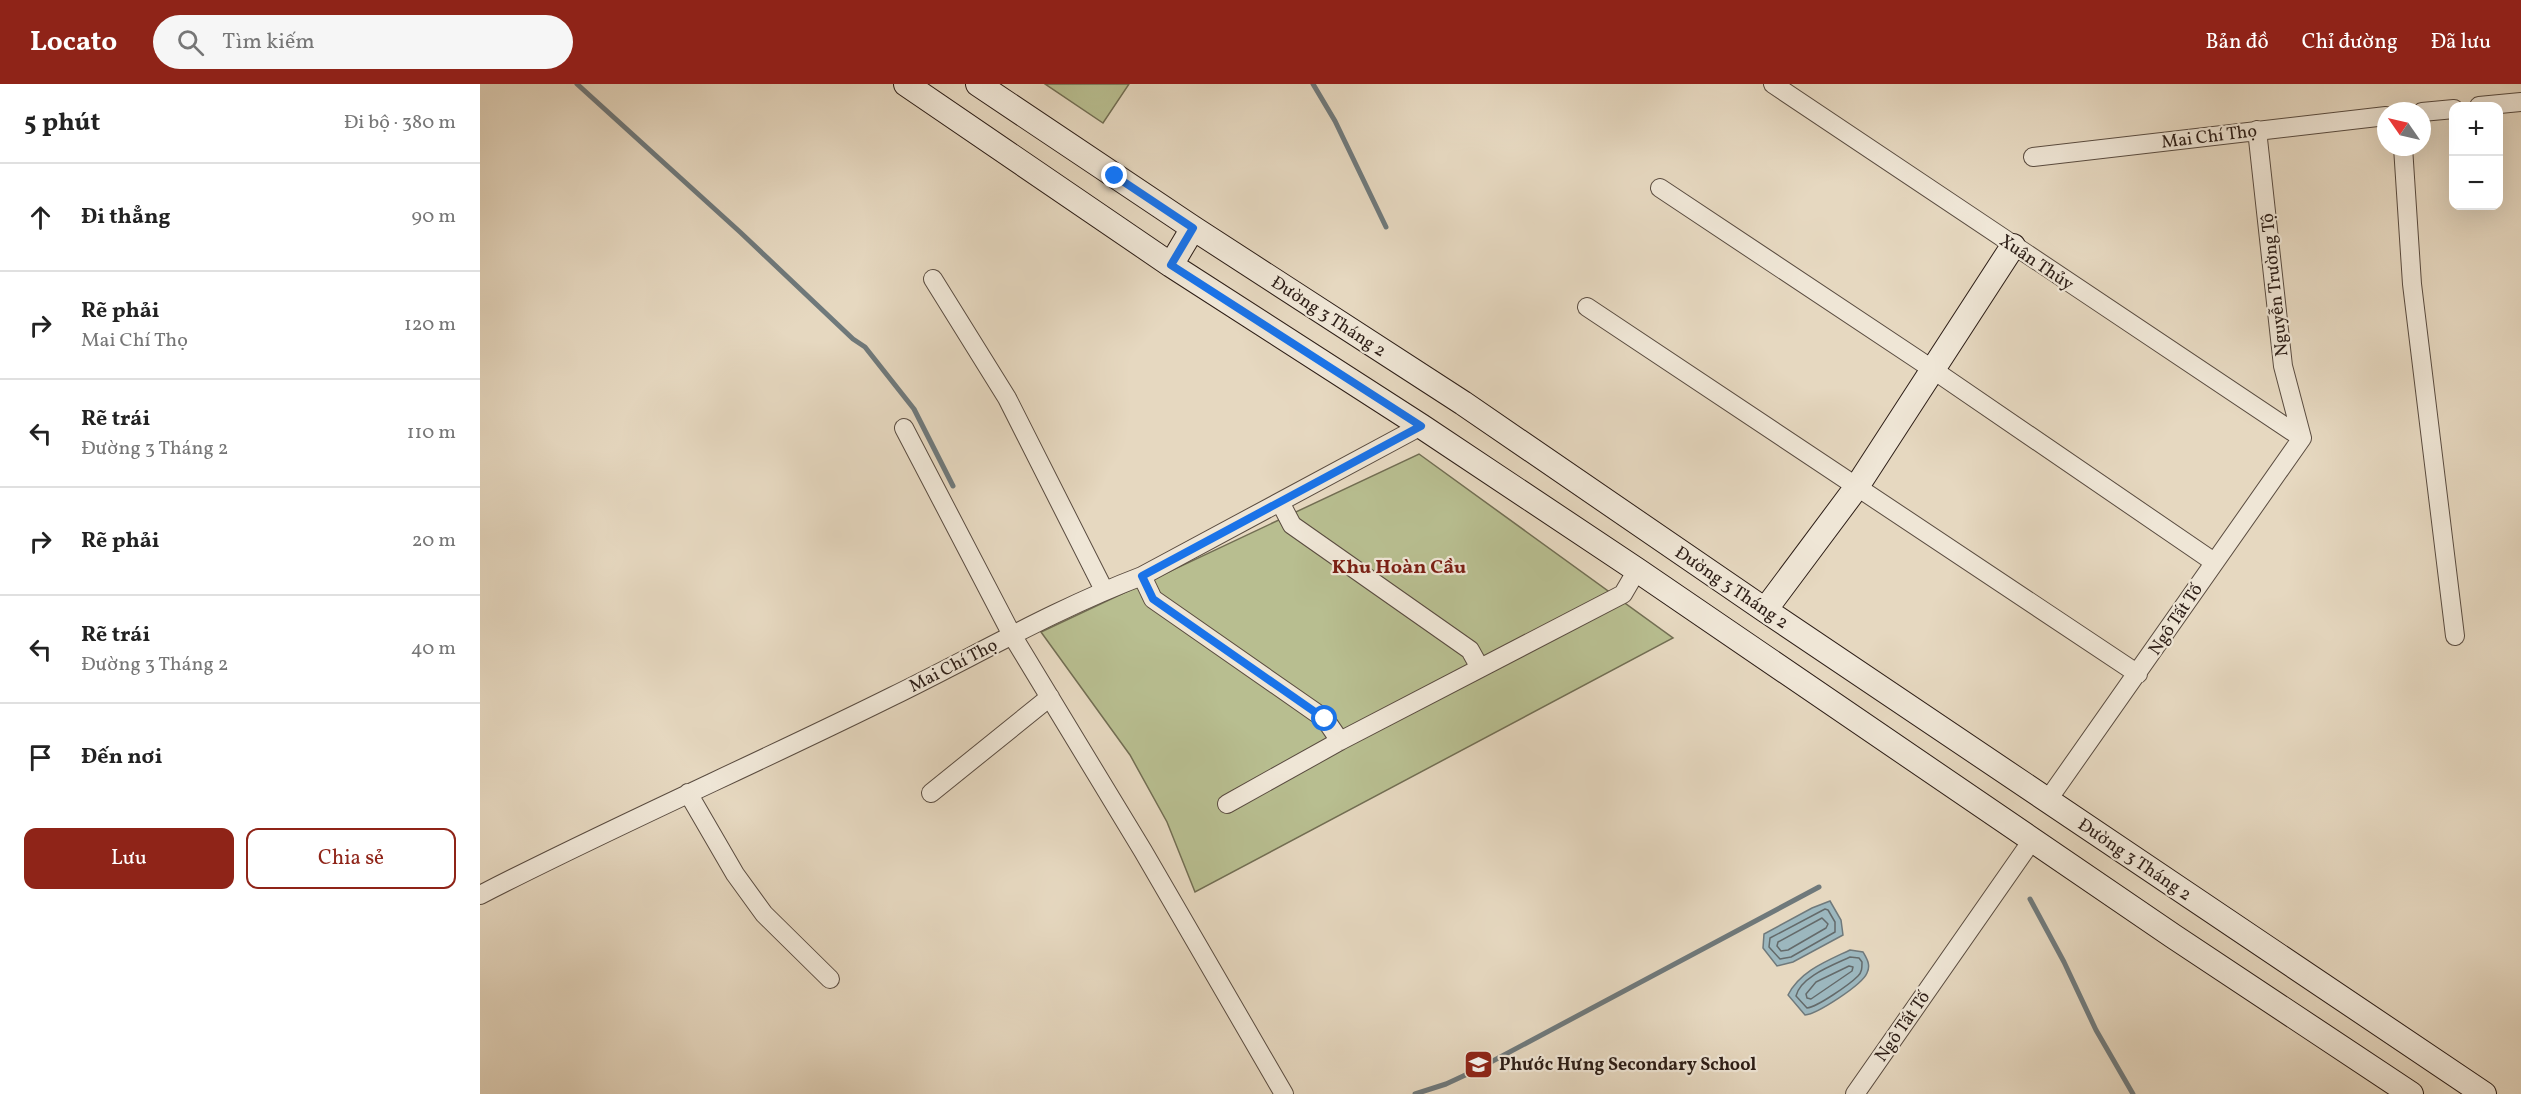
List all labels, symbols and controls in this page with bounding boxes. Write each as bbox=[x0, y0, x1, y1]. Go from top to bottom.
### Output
search box bbox=[153, 15, 573, 69]
text: Locato bbox=[30, 23, 117, 62]
icon: search bbox=[174, 26, 207, 59]
text: Tìm kiếm bbox=[222, 27, 315, 58]
text: Bản đồ bbox=[2205, 28, 2269, 57]
text: Chỉ đường bbox=[2302, 28, 2398, 57]
text: Đã lưu bbox=[2431, 28, 2491, 57]
north arrow bbox=[2377, 102, 2431, 156]
map controls bbox=[2449, 102, 2503, 210]
button: + bbox=[2449, 102, 2503, 156]
text: 5 phút bbox=[24, 105, 100, 141]
text: Đi bộ · 380 m bbox=[344, 109, 456, 137]
street label: Mai Chí Thọ bbox=[2160, 119, 2258, 156]
button: − bbox=[2449, 156, 2503, 210]
route end bbox=[1101, 162, 1127, 188]
icon: ahead bbox=[24, 201, 57, 234]
text: Đi thẳng bbox=[81, 202, 171, 233]
text: 90 m bbox=[412, 203, 456, 231]
street label: Nguyễn Trường Tộ bbox=[2256, 212, 2295, 358]
street label: Xuân Thủy bbox=[1994, 229, 2079, 297]
street label: Đường 3 Tháng 2 bbox=[1266, 271, 1391, 364]
text: Rẽ phải bbox=[81, 296, 160, 327]
icon: right bbox=[24, 309, 57, 342]
text: 120 m bbox=[404, 311, 456, 339]
text: Mai Chí Thọ bbox=[81, 327, 188, 355]
text: Rẽ trái bbox=[81, 404, 150, 435]
icon: left bbox=[24, 417, 57, 450]
text: 110 m bbox=[407, 419, 456, 447]
text: Đường 3 Tháng 2 bbox=[81, 435, 228, 463]
icon: right bbox=[24, 525, 57, 558]
text: Rẽ phải bbox=[81, 526, 160, 557]
text: 20 m bbox=[412, 527, 456, 555]
street label: Đường 3 Tháng 2 bbox=[1669, 541, 1793, 636]
district label: Khu Hoàn Cầu bbox=[1332, 554, 1466, 582]
street label: Ngô Tất Tố bbox=[2143, 579, 2210, 661]
text: Rẽ trái bbox=[81, 620, 150, 651]
icon: left bbox=[24, 633, 57, 666]
street label: Mai Chí Thọ bbox=[905, 633, 1002, 699]
text: 40 m bbox=[411, 635, 456, 663]
text: Đường 3 Tháng 2 bbox=[81, 651, 228, 679]
route start bbox=[1311, 705, 1337, 731]
icon: arrive bbox=[24, 741, 57, 774]
text: Đến nơi bbox=[81, 742, 163, 773]
street label: Đường 3 Tháng 2 bbox=[2072, 813, 2196, 908]
button: Lưu bbox=[24, 828, 234, 889]
button: Chia sẻ bbox=[246, 828, 456, 889]
street label: Ngô Tất Tố bbox=[1870, 986, 1937, 1067]
school or university icon: Phước Hưng Secondary School bbox=[1462, 1048, 1494, 1080]
place label: Phước Hưng Secondary School bbox=[1499, 1053, 1756, 1078]

